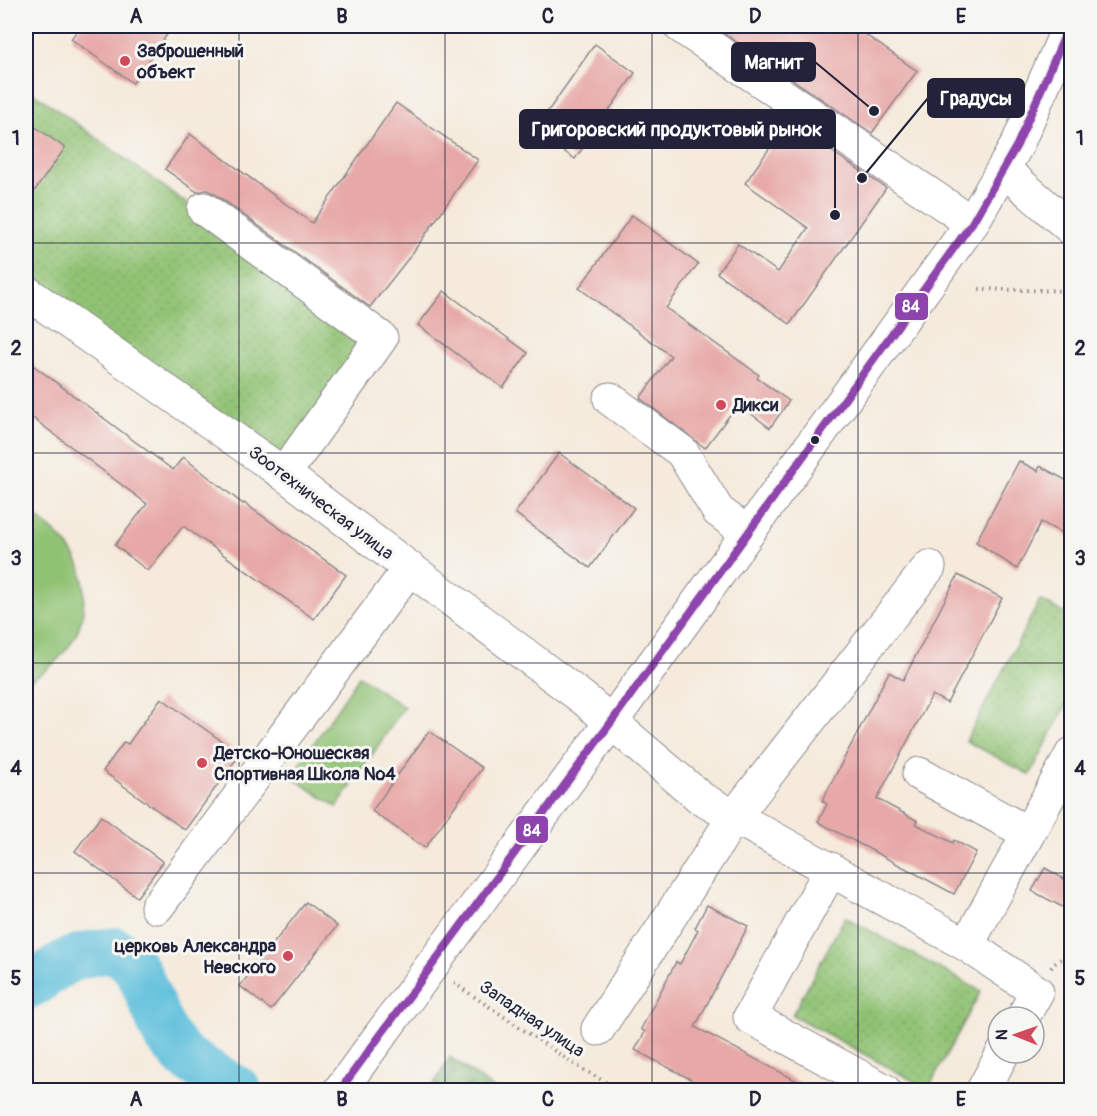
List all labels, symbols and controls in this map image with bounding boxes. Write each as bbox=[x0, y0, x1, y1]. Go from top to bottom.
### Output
text: A bbox=[130, 4, 143, 29]
text: B bbox=[336, 4, 348, 29]
text: C bbox=[542, 4, 554, 29]
text: D bbox=[749, 4, 762, 29]
text: E bbox=[956, 4, 967, 29]
place label: Заброшенный объект bbox=[136, 40, 244, 84]
callout: Магнит bbox=[732, 43, 815, 81]
text: Магнит bbox=[744, 50, 805, 75]
marker: Заброшенный объект bbox=[118, 54, 132, 68]
callout: Градусы bbox=[928, 79, 1024, 117]
text: Градусы bbox=[940, 86, 1012, 111]
callout: Григоровский продуктовый рынок bbox=[520, 110, 835, 148]
text: Григоровский продуктовый рынок bbox=[532, 117, 822, 142]
text: 1 bbox=[12, 126, 20, 151]
text: 1 bbox=[1076, 126, 1084, 151]
line badge: 84 bbox=[894, 292, 929, 321]
text: 84 bbox=[902, 297, 920, 317]
text: 2 bbox=[10, 336, 22, 361]
text: 2 bbox=[1074, 336, 1086, 361]
place label: Дикси bbox=[732, 394, 778, 417]
marker: Дикси bbox=[714, 398, 728, 412]
unlabelled marker bbox=[809, 434, 821, 446]
street label: Зоотехническая улица bbox=[244, 441, 398, 565]
text: 3 bbox=[10, 546, 22, 571]
text: 3 bbox=[1074, 546, 1086, 571]
place label: Детско-Юношеская Спортивная Школа №4 bbox=[213, 742, 396, 786]
text: 4 bbox=[10, 756, 22, 781]
marker: Детско-Юношеская Спортивная Школа №4 bbox=[195, 756, 209, 770]
text: 4 bbox=[1074, 756, 1086, 781]
line badge: 84 bbox=[515, 815, 549, 844]
text: 84 bbox=[523, 821, 541, 841]
place label: церковь Александра Невского bbox=[114, 935, 277, 979]
marker: церковь Александра Невского bbox=[281, 949, 295, 963]
text: 5 bbox=[11, 966, 22, 991]
text: 5 bbox=[1075, 966, 1086, 991]
street label: Западная улица bbox=[475, 975, 589, 1063]
north arrow bbox=[986, 1005, 1046, 1065]
text: N bbox=[992, 1029, 1012, 1040]
text: A bbox=[130, 1087, 143, 1112]
text: B bbox=[336, 1087, 348, 1112]
text: C bbox=[542, 1087, 554, 1112]
text: D bbox=[749, 1087, 762, 1112]
text: E bbox=[956, 1087, 967, 1112]

